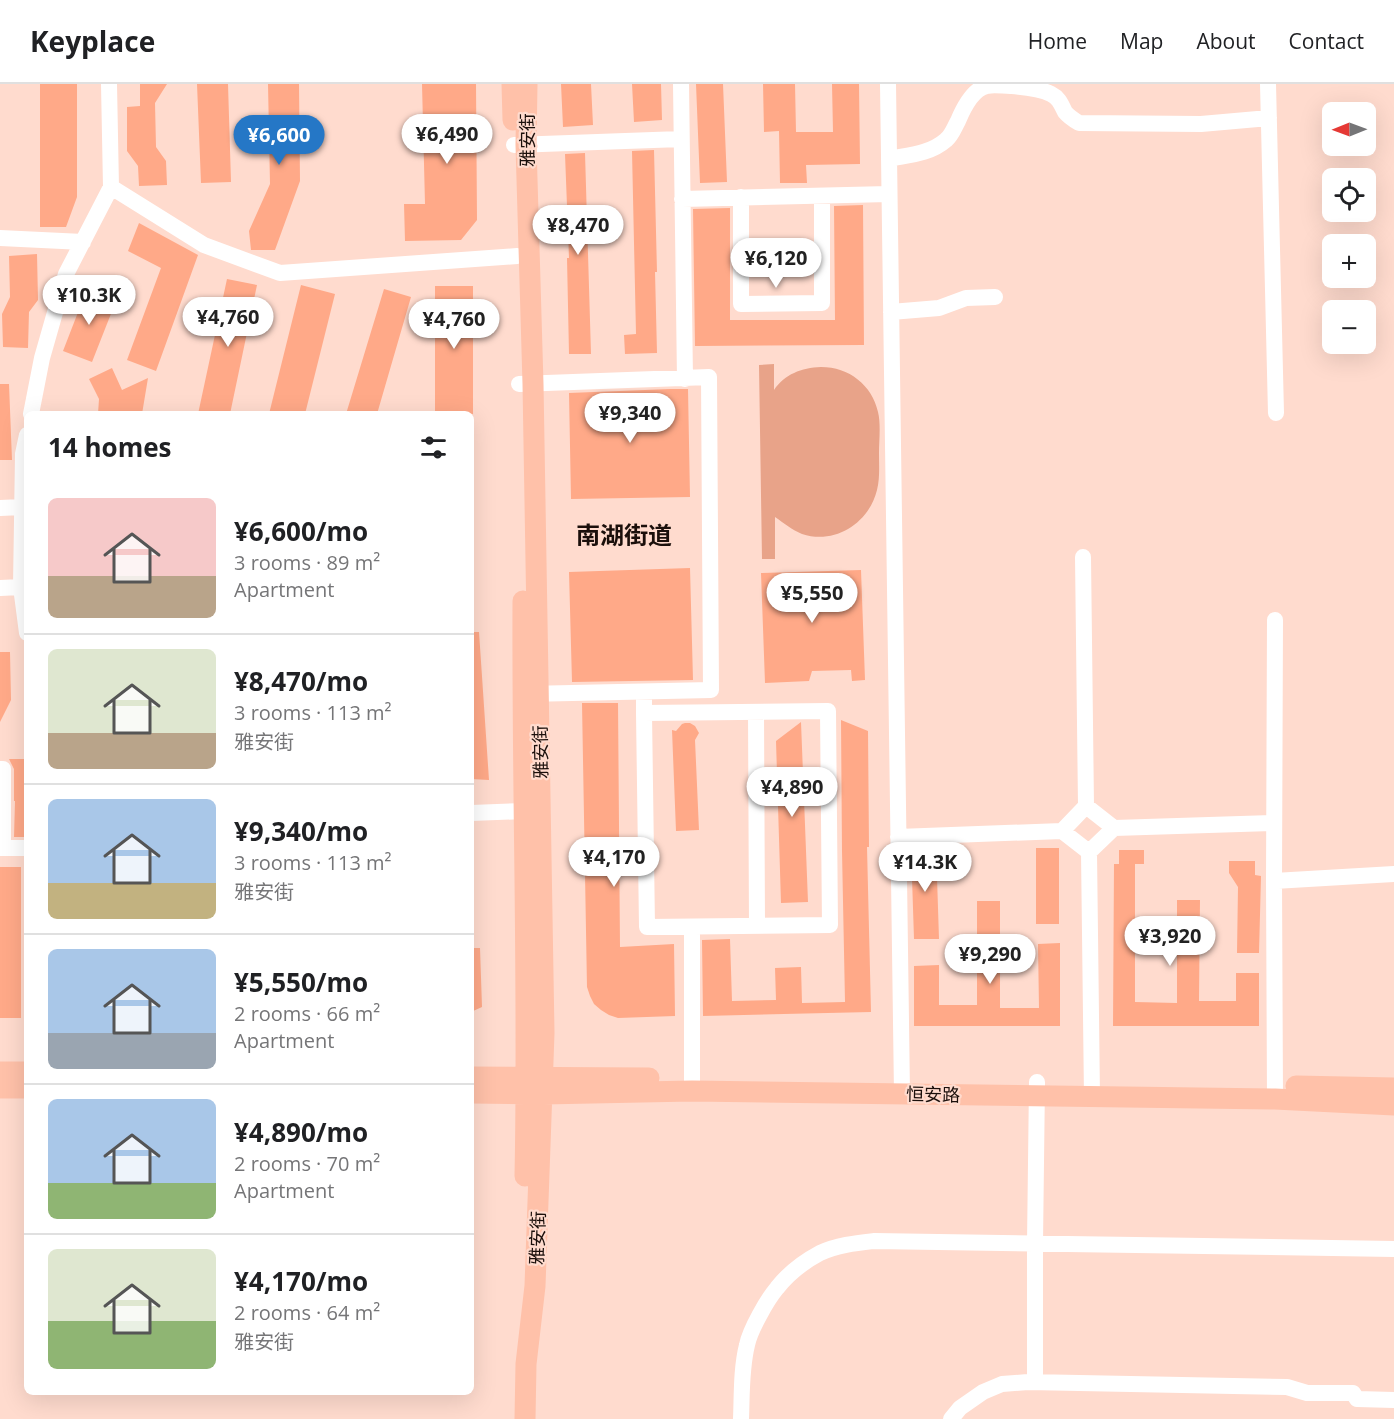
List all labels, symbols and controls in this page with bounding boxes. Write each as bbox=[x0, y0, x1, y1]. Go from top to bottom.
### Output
text: Keyplace bbox=[30, 22, 155, 60]
text: Home bbox=[1028, 27, 1087, 55]
text: Map bbox=[1120, 27, 1163, 55]
text: About bbox=[1196, 27, 1256, 55]
text: Contact bbox=[1289, 27, 1364, 55]
north arrow bbox=[1322, 102, 1376, 156]
map controls bbox=[1322, 102, 1376, 354]
street label: 雅安街 bbox=[515, 113, 539, 167]
pin: ¥6,490 bbox=[398, 114, 496, 165]
pin: ¥6,600 bbox=[230, 115, 328, 166]
text: ¥6,490 bbox=[416, 120, 478, 147]
text: ¥6,600 bbox=[248, 121, 310, 148]
button: locate bbox=[1322, 168, 1376, 222]
pin: ¥8,470 bbox=[529, 205, 627, 256]
text: ¥8,470 bbox=[547, 211, 609, 238]
button: + bbox=[1322, 234, 1376, 288]
pin: ¥6,120 bbox=[727, 238, 825, 289]
text: ¥6,120 bbox=[745, 244, 807, 271]
pin: ¥10.3K bbox=[40, 275, 138, 326]
text: ¥10.3K bbox=[57, 281, 121, 308]
pin: ¥4,760 bbox=[179, 297, 277, 348]
pin: ¥4,760 bbox=[405, 299, 503, 350]
button: − bbox=[1322, 300, 1376, 354]
text: ¥4,760 bbox=[197, 303, 259, 330]
text: ¥4,760 bbox=[423, 305, 485, 332]
pin: ¥9,340 bbox=[581, 393, 679, 444]
text: ¥9,340 bbox=[599, 399, 661, 426]
text: 14 homes bbox=[48, 429, 172, 465]
icon: filters bbox=[417, 431, 450, 464]
text: ¥6,600/mo bbox=[234, 513, 368, 549]
district label: 南湖街道 bbox=[576, 518, 672, 551]
icon: home bbox=[96, 522, 168, 594]
text: 3 rooms · 89 m² bbox=[234, 549, 380, 576]
pin: ¥5,550 bbox=[763, 573, 861, 624]
text: Apartment bbox=[234, 576, 334, 603]
text: ¥5,550 bbox=[781, 579, 843, 606]
text: ¥8,470/mo bbox=[234, 663, 368, 699]
icon: home bbox=[96, 673, 168, 745]
text: 3 rooms · 113 m² bbox=[234, 699, 392, 726]
street label: 雅安街 bbox=[528, 725, 552, 779]
text: 雅安街 bbox=[234, 728, 294, 755]
pin: ¥4,890 bbox=[743, 767, 841, 818]
text: ¥4,890 bbox=[761, 773, 823, 800]
text: ¥9,340/mo bbox=[234, 813, 368, 849]
icon: home bbox=[96, 823, 168, 895]
pin: ¥4,170 bbox=[565, 837, 663, 888]
pin: ¥14.3K bbox=[876, 842, 974, 893]
text: ¥4,170 bbox=[583, 843, 645, 870]
text: ¥14.3K bbox=[893, 848, 957, 875]
text: 3 rooms · 113 m² bbox=[234, 849, 392, 876]
text: 雅安街 bbox=[234, 878, 294, 905]
pin: ¥3,920 bbox=[1121, 916, 1219, 967]
text: ¥3,920 bbox=[1139, 922, 1201, 949]
pin: ¥9,290 bbox=[941, 934, 1039, 985]
text: ¥9,290 bbox=[959, 940, 1021, 967]
text: ¥5,550/mo bbox=[234, 964, 368, 1000]
icon: home bbox=[96, 973, 168, 1045]
text: 2 rooms · 66 m² bbox=[234, 1000, 380, 1027]
text: Apartment bbox=[234, 1027, 334, 1054]
street label: 恒安路 bbox=[906, 1082, 960, 1106]
text: ¥4,890/mo bbox=[234, 1114, 368, 1150]
icon: home bbox=[96, 1123, 168, 1195]
text: 2 rooms · 70 m² bbox=[234, 1150, 380, 1177]
text: Apartment bbox=[234, 1177, 334, 1204]
street label: 雅安街 bbox=[524, 1211, 550, 1265]
text: ¥4,170/mo bbox=[234, 1263, 368, 1299]
icon: home bbox=[96, 1273, 168, 1345]
text: 2 rooms · 64 m² bbox=[234, 1299, 380, 1326]
text: 雅安街 bbox=[234, 1328, 294, 1355]

